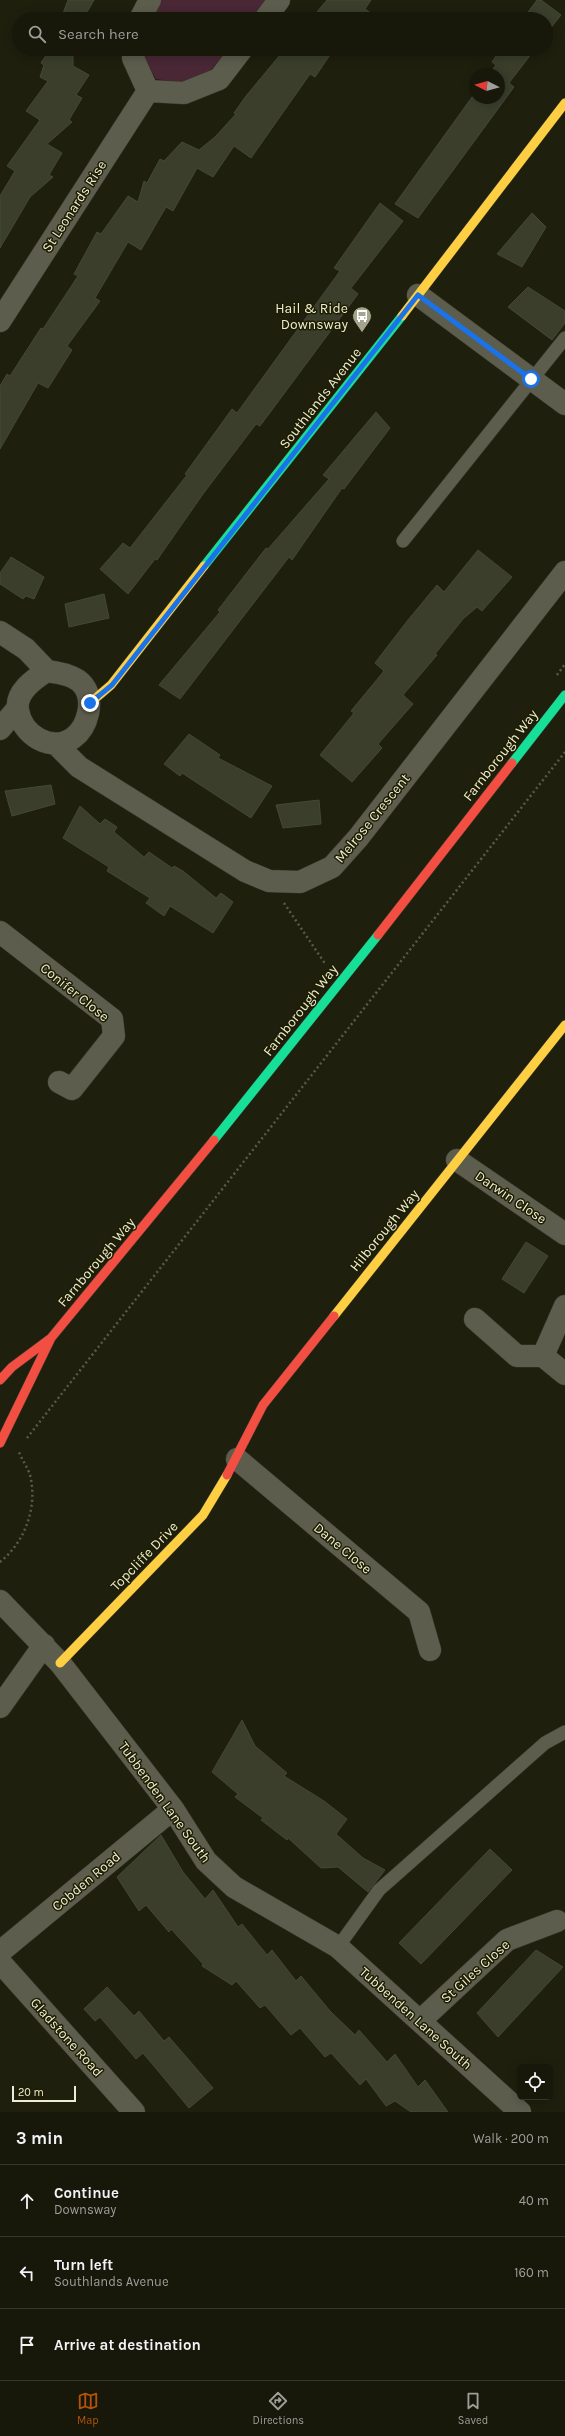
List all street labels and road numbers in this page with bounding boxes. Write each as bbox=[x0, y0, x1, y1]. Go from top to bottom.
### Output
street label: St Leonards Rise bbox=[38, 157, 110, 255]
street label: Southlands Avenue bbox=[276, 344, 365, 452]
street label: Farnborough Way bbox=[459, 706, 542, 804]
street label: Melrose Crescent bbox=[331, 770, 414, 866]
street label: Conifer Close bbox=[37, 959, 113, 1025]
street label: Farnborough Way bbox=[259, 961, 342, 1059]
street label: Darwin Close bbox=[472, 1167, 550, 1228]
street label: Hilborough Way bbox=[346, 1186, 423, 1275]
street label: Farnborough Way bbox=[54, 1214, 139, 1310]
street label: Topcliffe Drive bbox=[107, 1518, 182, 1595]
street label: Dane Close bbox=[310, 1519, 375, 1578]
street label: Tubbenden Lane South bbox=[115, 1738, 214, 1866]
street label: Cobden Road bbox=[49, 1848, 124, 1915]
street label: St Giles Close bbox=[437, 1936, 513, 2007]
street label: Tubbenden Lane South bbox=[356, 1963, 475, 2073]
street label: Gladstone Road bbox=[27, 1994, 107, 2080]

